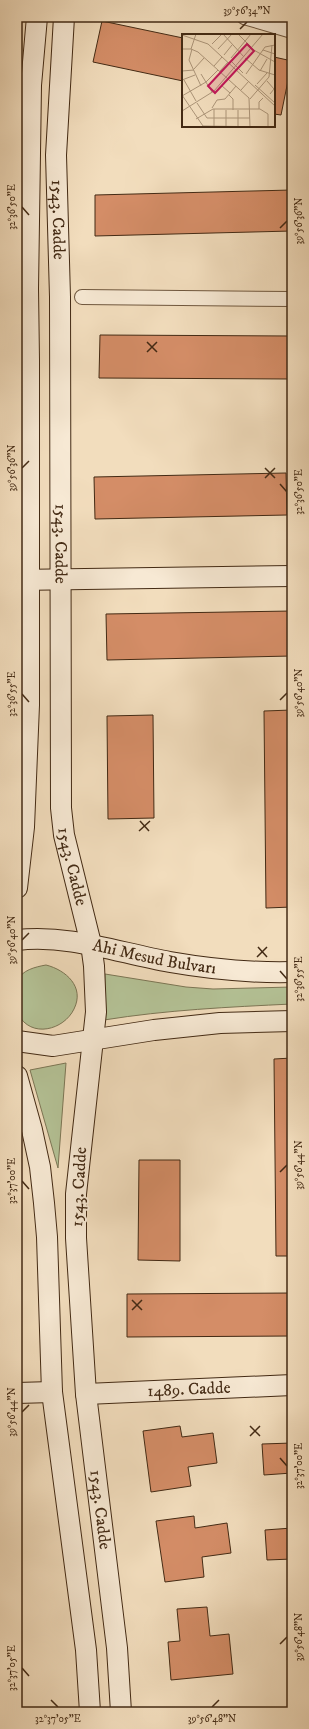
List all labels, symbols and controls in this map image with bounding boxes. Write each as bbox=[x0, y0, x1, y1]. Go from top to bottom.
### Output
text: 39°56'34"N bbox=[223, 5, 271, 17]
inset map bbox=[182, 34, 275, 127]
street label: 1543. Cadde bbox=[46, 179, 70, 260]
text: 32°36'50"E bbox=[6, 184, 18, 230]
text: 39°56'36"N bbox=[293, 198, 305, 244]
text: 39°56'36"N bbox=[6, 445, 18, 491]
text: 32°36'50"E bbox=[293, 469, 305, 515]
street label: 1543. Cadde bbox=[49, 504, 72, 584]
text: 39°56'40"N bbox=[293, 669, 305, 717]
text: 32°36'55"E bbox=[6, 671, 18, 717]
street label: 1543. Cadde bbox=[52, 826, 92, 908]
text: 39°56'40"N bbox=[6, 916, 18, 964]
street label: Ahi Mesud Bulvarı bbox=[90, 934, 217, 980]
text: 32°36'55"E bbox=[293, 956, 305, 1002]
text: 39°56'44"N bbox=[293, 1140, 305, 1190]
street label: 1543. Cadde bbox=[66, 1146, 92, 1228]
text: 32°37'00"E bbox=[6, 1158, 18, 1204]
street label: 1489. Cadde bbox=[147, 1377, 231, 1402]
text: 39°56'44"N bbox=[6, 1387, 18, 1437]
text: 32°37'00"E bbox=[293, 1443, 305, 1489]
street label: 1543. Cadde bbox=[84, 1469, 116, 1551]
text: 39°56'48"N bbox=[293, 1613, 305, 1661]
text: 32°37'05"E bbox=[6, 1645, 18, 1691]
text: 32°37'05"E bbox=[35, 1713, 81, 1725]
text: 39°56'48"N bbox=[188, 1713, 236, 1725]

